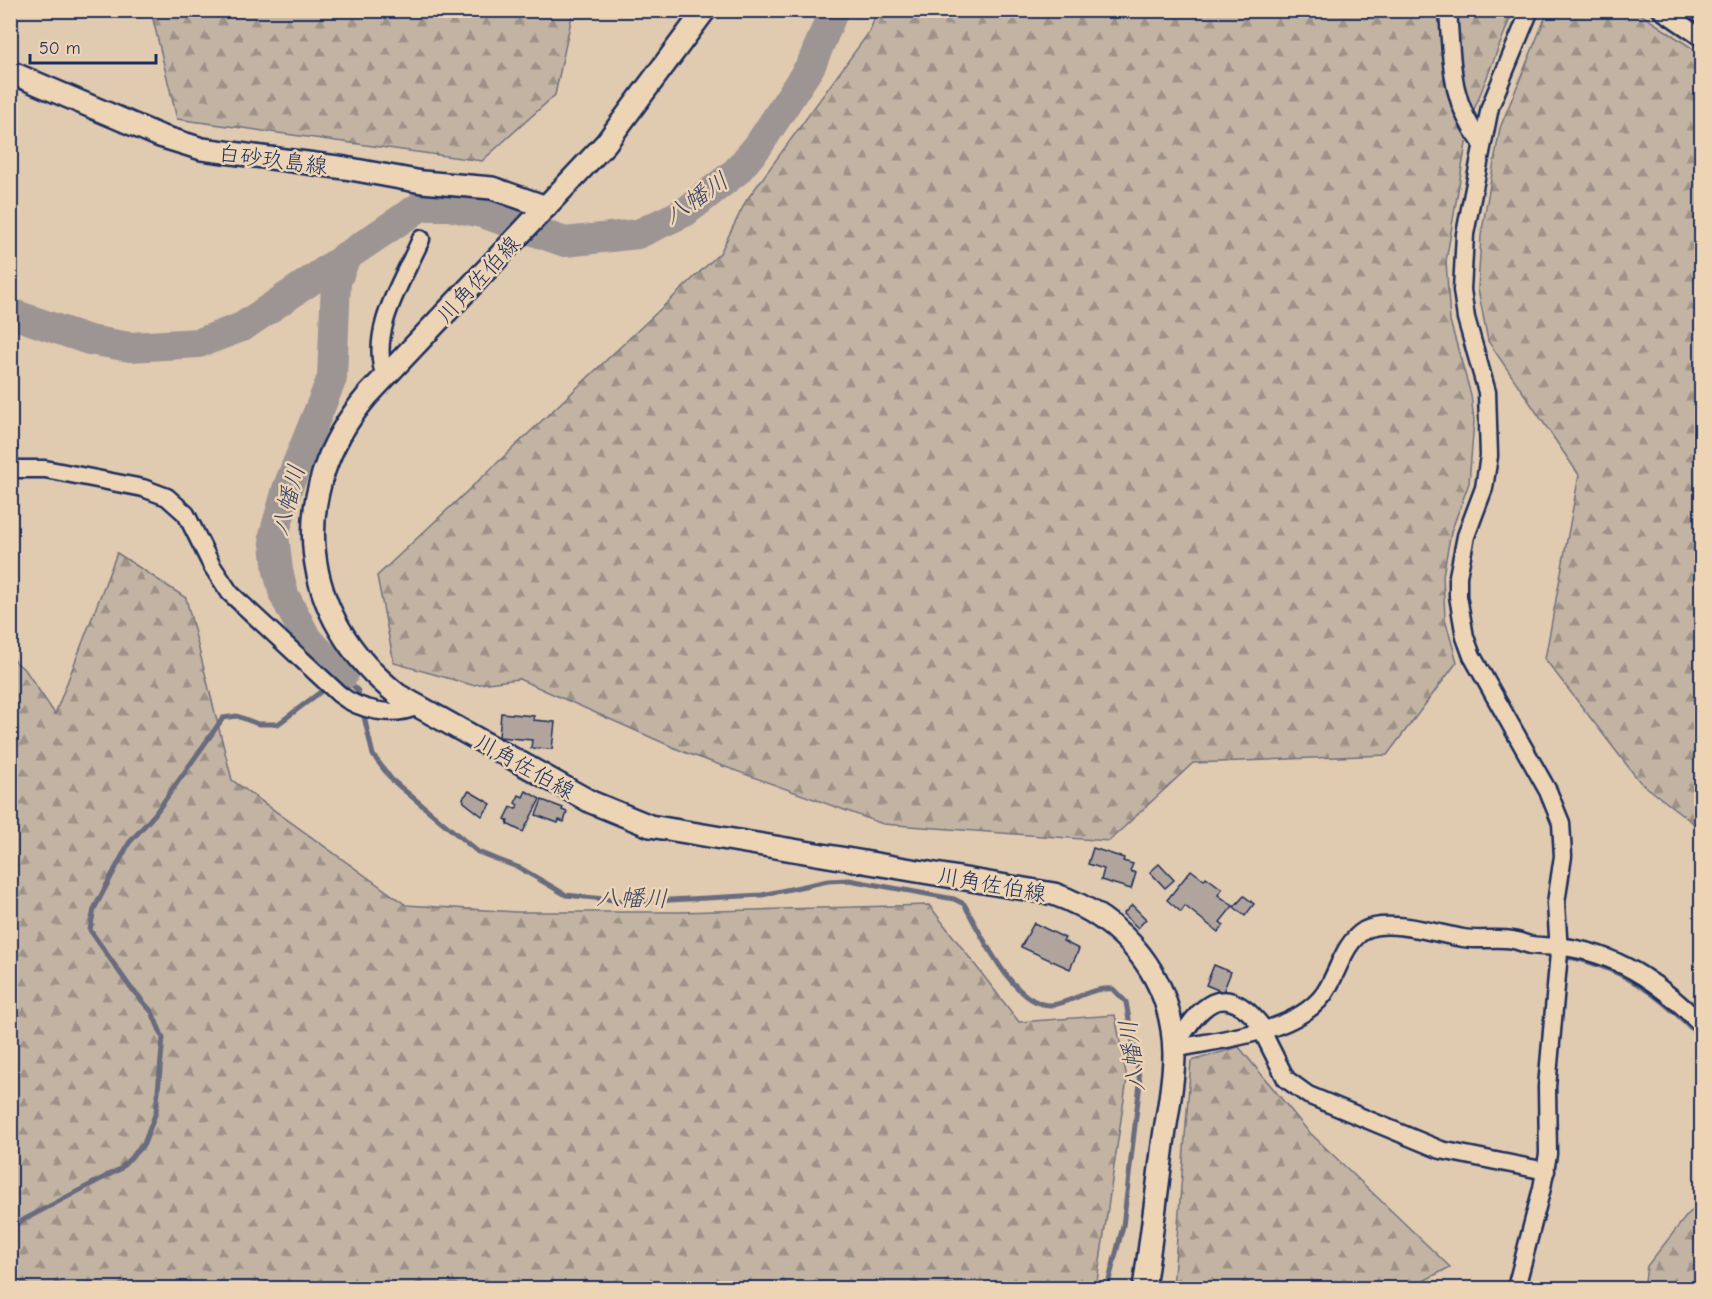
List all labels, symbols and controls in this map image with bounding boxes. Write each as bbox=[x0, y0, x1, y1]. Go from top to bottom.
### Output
scale bar bbox=[30, 27, 156, 65]
text: 50 m bbox=[39, 38, 81, 59]
street label: 白砂玖島線 bbox=[217, 140, 329, 180]
water label: 八幡川 bbox=[658, 166, 734, 230]
street label: 川角佐伯線 bbox=[432, 231, 526, 329]
water label: 八幡川 bbox=[265, 462, 311, 538]
street label: 川角佐伯線 bbox=[470, 729, 579, 805]
street label: 川角佐伯線 bbox=[935, 863, 1048, 907]
water label: 八幡川 bbox=[596, 883, 668, 913]
water label: 八幡川 bbox=[1114, 1019, 1150, 1093]

